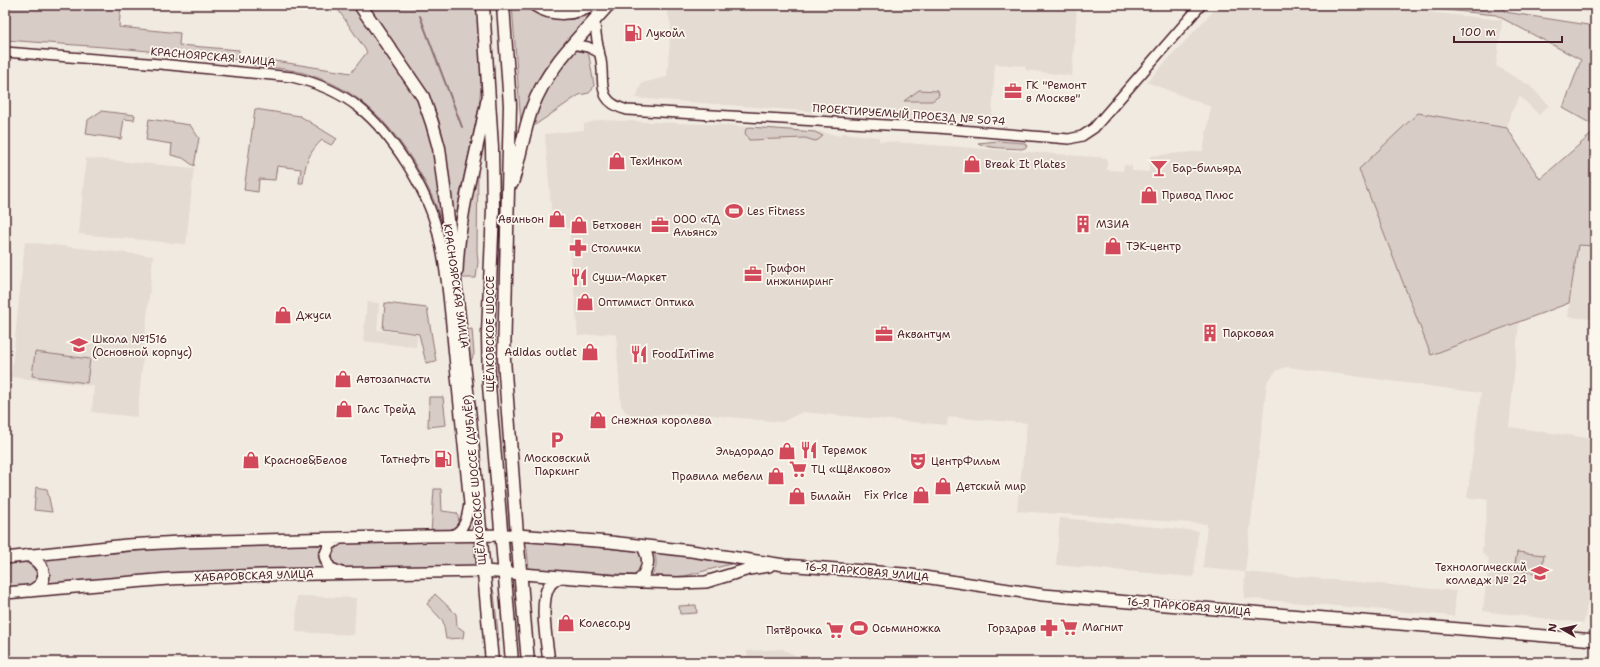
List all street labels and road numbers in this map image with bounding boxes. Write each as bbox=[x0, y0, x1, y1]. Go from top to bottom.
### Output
street label: КРАСНОЯРСКАЯ УЛИЦА bbox=[150, 44, 276, 70]
street label: ПРОЕКТИРУЕМЫЙ ПРОЕЗД № 5074 bbox=[812, 100, 1006, 129]
street label: КРАСНОЯРСКАЯ УЛИЦА bbox=[440, 223, 472, 349]
street label: ЩЁЛКОВСКОЕ ШОССЕ bbox=[483, 276, 498, 392]
street label: ЩЁЛКОВСКОЕ ШОССЕ (ДУБЛЁР) bbox=[460, 394, 490, 566]
street label: 16-Я ПАРКОВАЯ УЛИЦА bbox=[804, 559, 930, 585]
street label: ХАБАРОВСКАЯ УЛИЦА bbox=[194, 566, 314, 586]
street label: 16-Я ПАРКОВАЯ УЛИЦА bbox=[1126, 594, 1252, 620]

